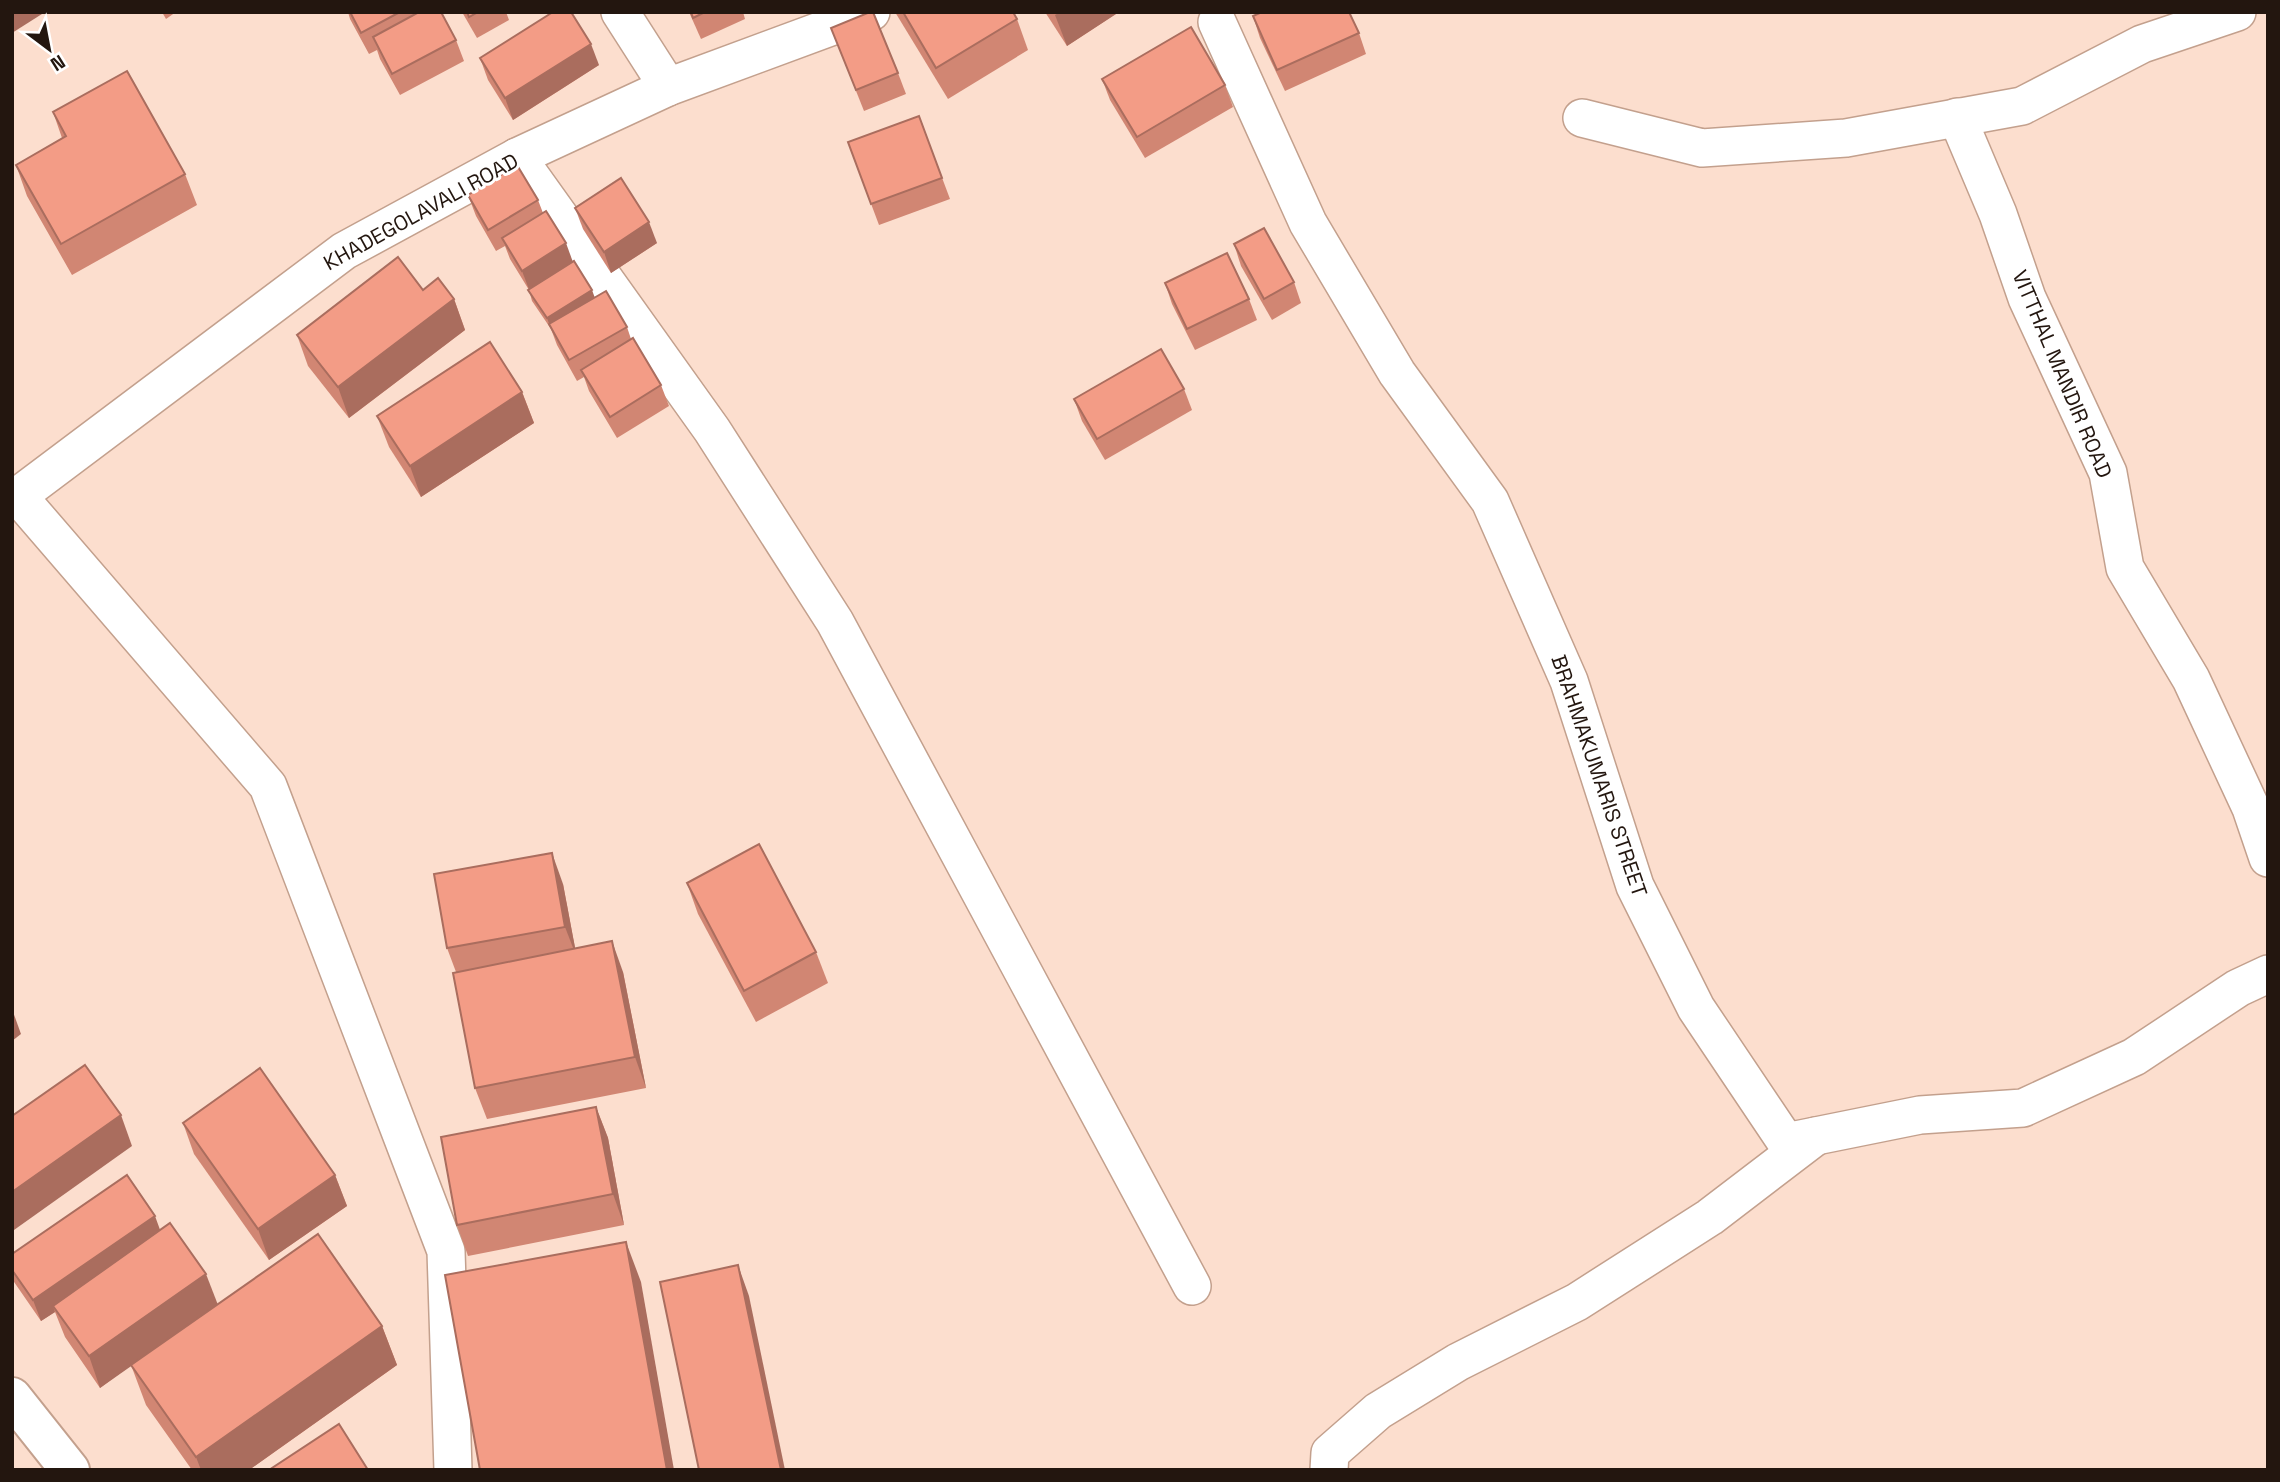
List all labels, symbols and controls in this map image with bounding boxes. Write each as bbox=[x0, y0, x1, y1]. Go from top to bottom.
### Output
north arrow bbox=[14, 14, 84, 84]
text: N bbox=[46, 49, 70, 77]
street label: KHADEGOLAVALI ROAD bbox=[319, 147, 523, 276]
street label: VITTHAL MANDIR ROAD bbox=[2006, 266, 2119, 482]
street label: BRAHMAKUMARIS STREET bbox=[1545, 651, 1654, 900]

